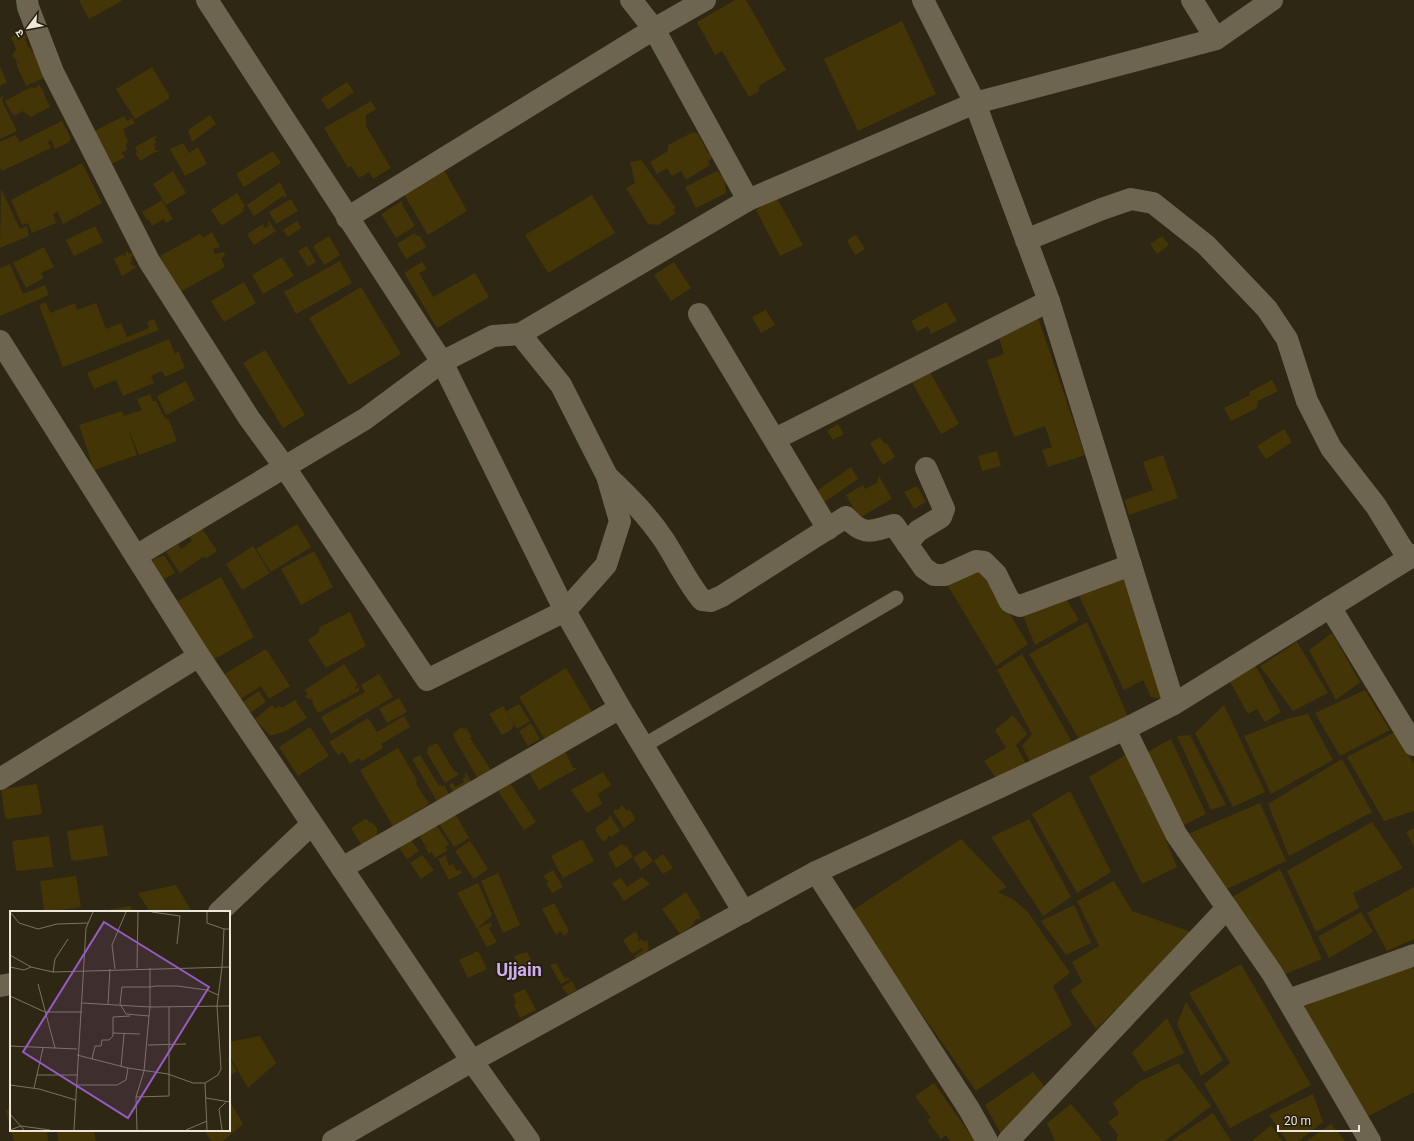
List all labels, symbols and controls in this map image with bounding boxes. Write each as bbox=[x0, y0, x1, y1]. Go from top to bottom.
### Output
north arrow bbox=[8, 8, 48, 48]
text: उ bbox=[12, 26, 27, 39]
inset map bbox=[10, 911, 230, 1131]
district label: Ujjain bbox=[496, 959, 542, 980]
scale bar bbox=[1278, 1107, 1359, 1133]
text: 20 m bbox=[1284, 1114, 1311, 1128]

